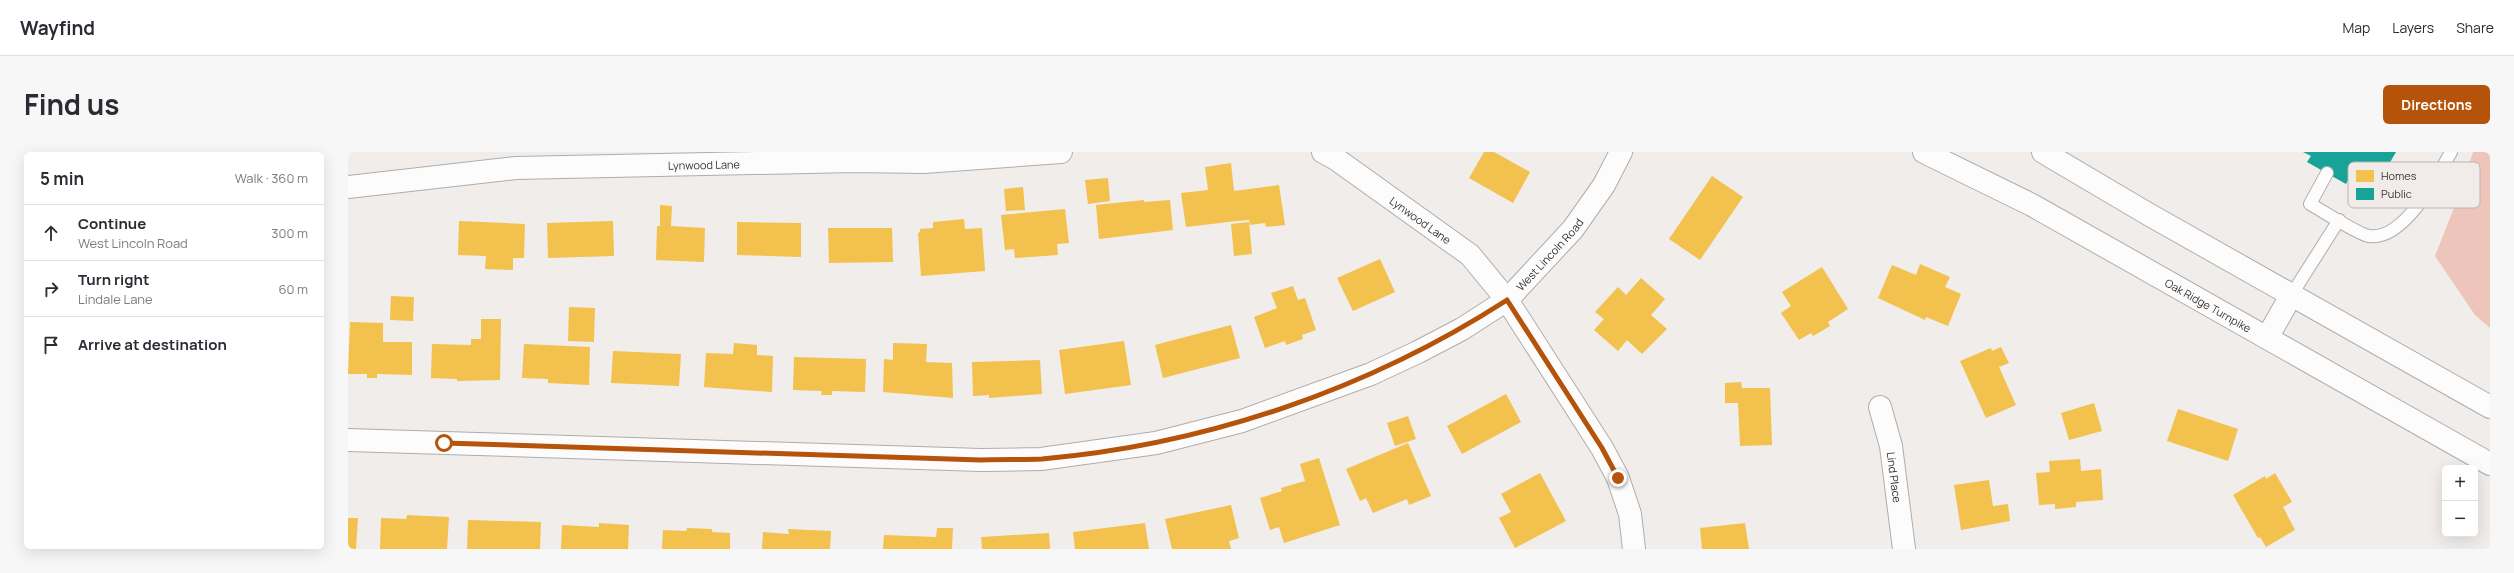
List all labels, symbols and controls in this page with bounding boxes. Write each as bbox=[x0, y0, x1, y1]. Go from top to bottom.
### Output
text: Wayfind bbox=[20, 15, 95, 41]
text: Map bbox=[2342, 18, 2370, 37]
text: Layers bbox=[2392, 18, 2434, 37]
text: Share bbox=[2456, 18, 2494, 37]
text: Find us bbox=[24, 85, 119, 123]
button: Directions bbox=[2383, 85, 2490, 124]
street label: Lynwood Lane bbox=[668, 156, 741, 172]
legend bbox=[2348, 162, 2480, 208]
text: 5 min bbox=[40, 167, 84, 190]
text: Homes bbox=[2381, 168, 2417, 183]
text: Walk · 360 m bbox=[235, 169, 308, 187]
text: Public bbox=[2381, 186, 2412, 201]
street label: Lynwood Lane bbox=[1387, 193, 1455, 247]
text: Continue bbox=[78, 213, 146, 234]
street label: West Lincoln Road bbox=[1512, 215, 1586, 293]
icon: ahead bbox=[40, 222, 62, 244]
text: 300 m bbox=[271, 224, 308, 242]
text: West Lincoln Road bbox=[78, 234, 188, 252]
text: Turn right bbox=[78, 269, 149, 290]
street label: Oak Ridge Turnpike bbox=[2163, 274, 2255, 335]
icon: right bbox=[40, 278, 62, 300]
text: 60 m bbox=[278, 280, 308, 298]
text: Lindale Lane bbox=[78, 290, 153, 308]
icon: arrive bbox=[40, 334, 62, 356]
text: Arrive at destination bbox=[78, 334, 227, 355]
route start bbox=[435, 434, 453, 452]
street label: Lind Place bbox=[1884, 451, 1906, 504]
map controls bbox=[2442, 465, 2478, 537]
button: + bbox=[2442, 465, 2478, 501]
route end bbox=[1609, 469, 1627, 487]
button: − bbox=[2442, 501, 2478, 537]

